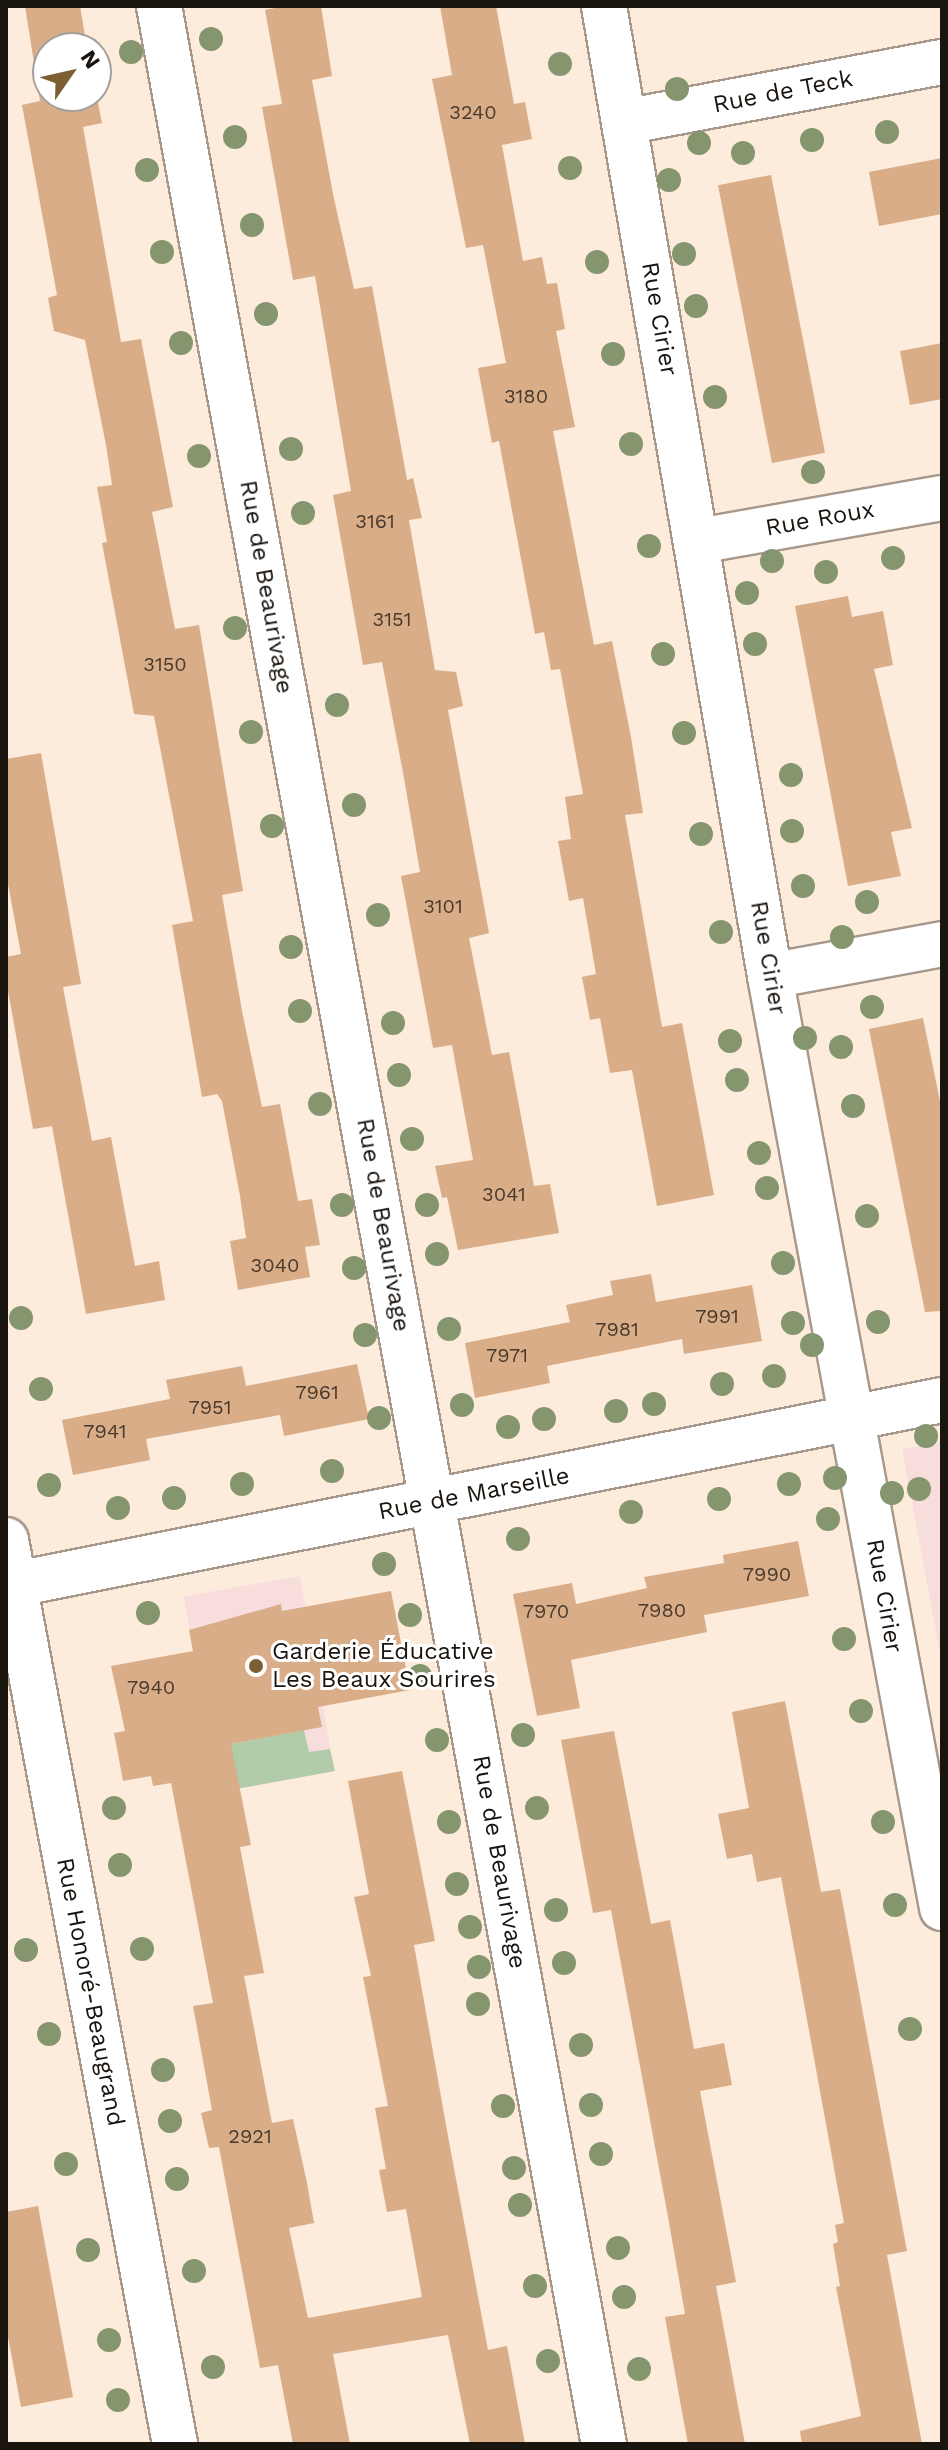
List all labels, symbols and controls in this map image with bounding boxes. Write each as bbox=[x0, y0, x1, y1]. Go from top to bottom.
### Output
north arrow bbox=[32, 32, 112, 112]
text: N bbox=[76, 46, 106, 73]
street label: Rue de Teck bbox=[710, 64, 856, 120]
house number: 3240 bbox=[449, 100, 497, 124]
street label: Rue Cirier bbox=[635, 260, 683, 378]
house number: 3180 bbox=[504, 384, 548, 408]
street label: Rue de Beaurivage bbox=[233, 478, 299, 696]
street label: Rue Roux bbox=[763, 495, 877, 543]
house number: 3161 bbox=[355, 509, 395, 533]
house number: 3151 bbox=[373, 607, 411, 631]
house number: 3150 bbox=[143, 652, 187, 676]
house number: 3101 bbox=[423, 894, 463, 918]
street label: Rue Cirier bbox=[744, 899, 792, 1017]
street label: Rue de Beaurivage bbox=[350, 1116, 416, 1334]
house number: 3041 bbox=[482, 1182, 526, 1206]
house number: 3040 bbox=[251, 1253, 299, 1277]
house number: 7991 bbox=[695, 1304, 739, 1328]
house number: 7981 bbox=[595, 1317, 639, 1341]
house number: 7971 bbox=[486, 1343, 528, 1367]
house number: 7961 bbox=[295, 1380, 339, 1404]
house number: 7951 bbox=[189, 1395, 231, 1419]
house number: 7941 bbox=[83, 1419, 127, 1443]
street label: Rue de Marseille bbox=[376, 1461, 572, 1527]
street label: Rue Cirier bbox=[860, 1537, 908, 1655]
house number: 7990 bbox=[743, 1562, 791, 1586]
house number: 7980 bbox=[638, 1598, 686, 1622]
house number: 7970 bbox=[523, 1599, 569, 1623]
place label: Garderie Éducative Les Beaux Sourires bbox=[272, 1638, 496, 1694]
marker: Garderie Éducative Les Beaux Sourires bbox=[247, 1657, 265, 1675]
house number: 7940 bbox=[127, 1675, 175, 1699]
street label: Rue de Beaurivage bbox=[466, 1753, 532, 1971]
street label: Rue Honoré-Beaugrand bbox=[50, 1855, 130, 2129]
house number: 2921 bbox=[228, 2124, 272, 2148]

